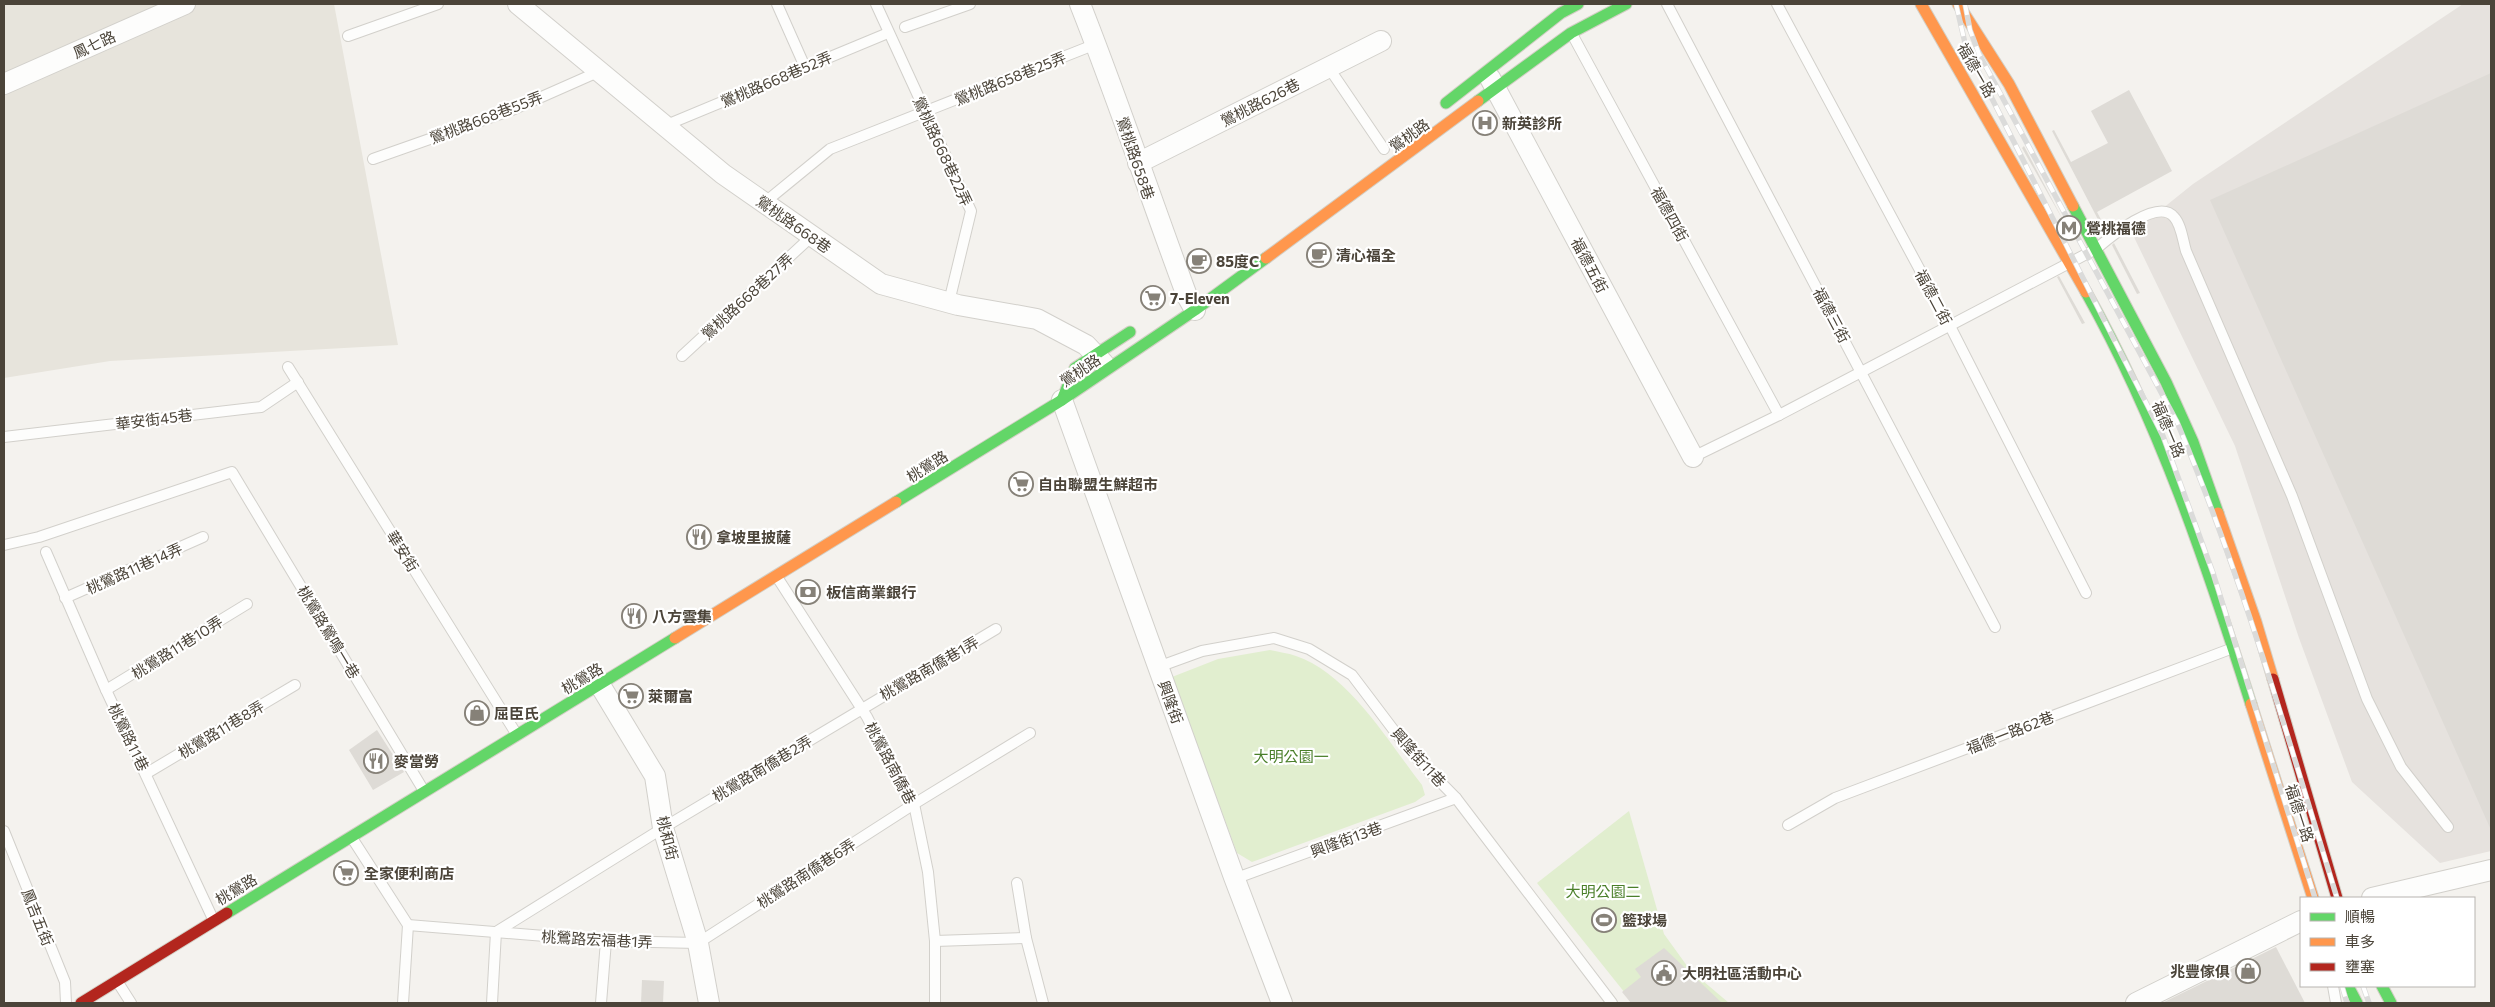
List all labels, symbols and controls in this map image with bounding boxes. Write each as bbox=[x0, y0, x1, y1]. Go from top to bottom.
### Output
street label: 鳳七路 bbox=[70, 27, 118, 61]
street label: 福德一路 bbox=[1954, 40, 2000, 100]
street label: 鶯桃路668巷52弄 bbox=[718, 47, 834, 111]
street label: 鶯桃路658巷25弄 bbox=[952, 47, 1068, 109]
street label: 鶯桃路626巷 bbox=[1217, 74, 1303, 130]
street label: 鶯桃路668巷55弄 bbox=[427, 87, 545, 147]
street label: 鶯桃路668巷22弄 bbox=[910, 93, 976, 209]
hospital icon: 新英診所 bbox=[1472, 110, 1498, 136]
street label: 鶯桃路658巷 bbox=[1113, 114, 1159, 202]
street label: 鶯桃路 bbox=[1386, 114, 1432, 156]
place label: 新英診所 bbox=[1502, 114, 1562, 132]
street label: 福德四街 bbox=[1648, 183, 1692, 245]
street label: 鶯桃路668巷 bbox=[753, 192, 835, 256]
metro station icon: 鶯桃福德 bbox=[2056, 215, 2082, 241]
place label: 鶯桃福德 bbox=[2086, 219, 2146, 237]
street label: 福德五街 bbox=[1568, 234, 1612, 296]
cafe icon: 清心福全 bbox=[1306, 242, 1332, 268]
place label: 清心福全 bbox=[1336, 246, 1396, 264]
cafe icon: 85度C bbox=[1186, 248, 1212, 274]
street label: 鶯桃路668巷27弄 bbox=[698, 249, 796, 343]
place label: 85度C bbox=[1216, 252, 1259, 270]
street label: 福德二街 bbox=[1912, 266, 1956, 328]
street label: 福德三街 bbox=[1810, 284, 1854, 346]
supermarket icon: 7-Eleven bbox=[1140, 285, 1166, 311]
place label: 7-Eleven bbox=[1170, 289, 1230, 307]
street label: 鶯桃路 bbox=[1056, 350, 1104, 390]
street label: 福德一路 bbox=[2149, 398, 2189, 460]
street label: 華安街45巷 bbox=[114, 405, 194, 433]
street label: 桃鶯路 bbox=[903, 446, 951, 486]
supermarket icon: 自由聯盟生鮮超市 bbox=[1008, 471, 1034, 497]
place label: 自由聯盟生鮮超市 bbox=[1038, 475, 1158, 493]
restaurant icon: 拿坡里披薩 bbox=[686, 524, 712, 550]
street label: 華安街 bbox=[383, 527, 423, 575]
place label: 拿坡里披薩 bbox=[716, 528, 791, 546]
street label: 桃鶯路11巷14弄 bbox=[83, 539, 185, 597]
bank icon: 板信商業銀行 bbox=[795, 579, 821, 605]
street label: 桃鶯路鶯鳴一巷 bbox=[294, 582, 364, 682]
place label: 板信商業銀行 bbox=[826, 583, 916, 601]
restaurant icon: 八方雲集 bbox=[621, 603, 647, 629]
place label: 八方雲集 bbox=[652, 607, 712, 625]
street label: 桃鶯路11巷10弄 bbox=[128, 612, 226, 682]
street label: 桃鶯路南僑巷1弄 bbox=[876, 632, 982, 704]
street label: 桃鶯路 bbox=[558, 659, 606, 697]
street label: 興隆街 bbox=[1155, 678, 1187, 726]
supermarket icon: 萊爾富 bbox=[618, 683, 644, 709]
place label: 萊爾富 bbox=[648, 687, 693, 705]
street label: 桃鶯路11巷8弄 bbox=[175, 696, 267, 762]
street label: 桃鶯路11巷 bbox=[105, 700, 153, 774]
shop icon: 屈臣氏 bbox=[464, 700, 490, 726]
place label: 屈臣氏 bbox=[494, 704, 539, 722]
street label: 福德一路62巷 bbox=[1964, 707, 2056, 757]
street label: 桃鶯路南僑巷 bbox=[862, 719, 920, 807]
street label: 興隆街11巷 bbox=[1388, 724, 1450, 790]
street label: 桃鶯路南僑巷2弄 bbox=[709, 731, 815, 805]
park label: 大明公園一 bbox=[1253, 747, 1329, 765]
restaurant icon: 麥當勞 bbox=[363, 748, 389, 774]
place label: 麥當勞 bbox=[394, 752, 439, 770]
street label: 福德一路 bbox=[2282, 782, 2318, 844]
street label: 桃和街 bbox=[654, 814, 682, 862]
street label: 興隆街13巷 bbox=[1308, 818, 1384, 860]
street label: 桃鶯路南僑巷6弄 bbox=[753, 834, 859, 912]
supermarket icon: 全家便利商店 bbox=[333, 860, 359, 886]
place label: 全家便利商店 bbox=[364, 864, 454, 882]
street label: 桃鶯路 bbox=[212, 870, 260, 908]
park label: 大明公園二 bbox=[1565, 882, 1641, 900]
street label: 鳳吉五街 bbox=[18, 886, 58, 948]
legend bbox=[2300, 897, 2475, 987]
sports icon: 籃球場 bbox=[1591, 907, 1617, 933]
text: 順暢 bbox=[2345, 907, 2375, 925]
place label: 籃球場 bbox=[1622, 911, 1667, 929]
street label: 桃鶯路宏福巷1弄 bbox=[541, 927, 653, 951]
text: 車多 bbox=[2345, 932, 2375, 950]
text: 壅塞 bbox=[2345, 957, 2375, 975]
shop icon: 兆豐傢俱 bbox=[2235, 958, 2261, 984]
public building icon: 大明社區活動中心 bbox=[1651, 960, 1677, 986]
place label: 兆豐傢俱 bbox=[2170, 962, 2230, 980]
place label: 大明社區活動中心 bbox=[1682, 964, 1802, 982]

